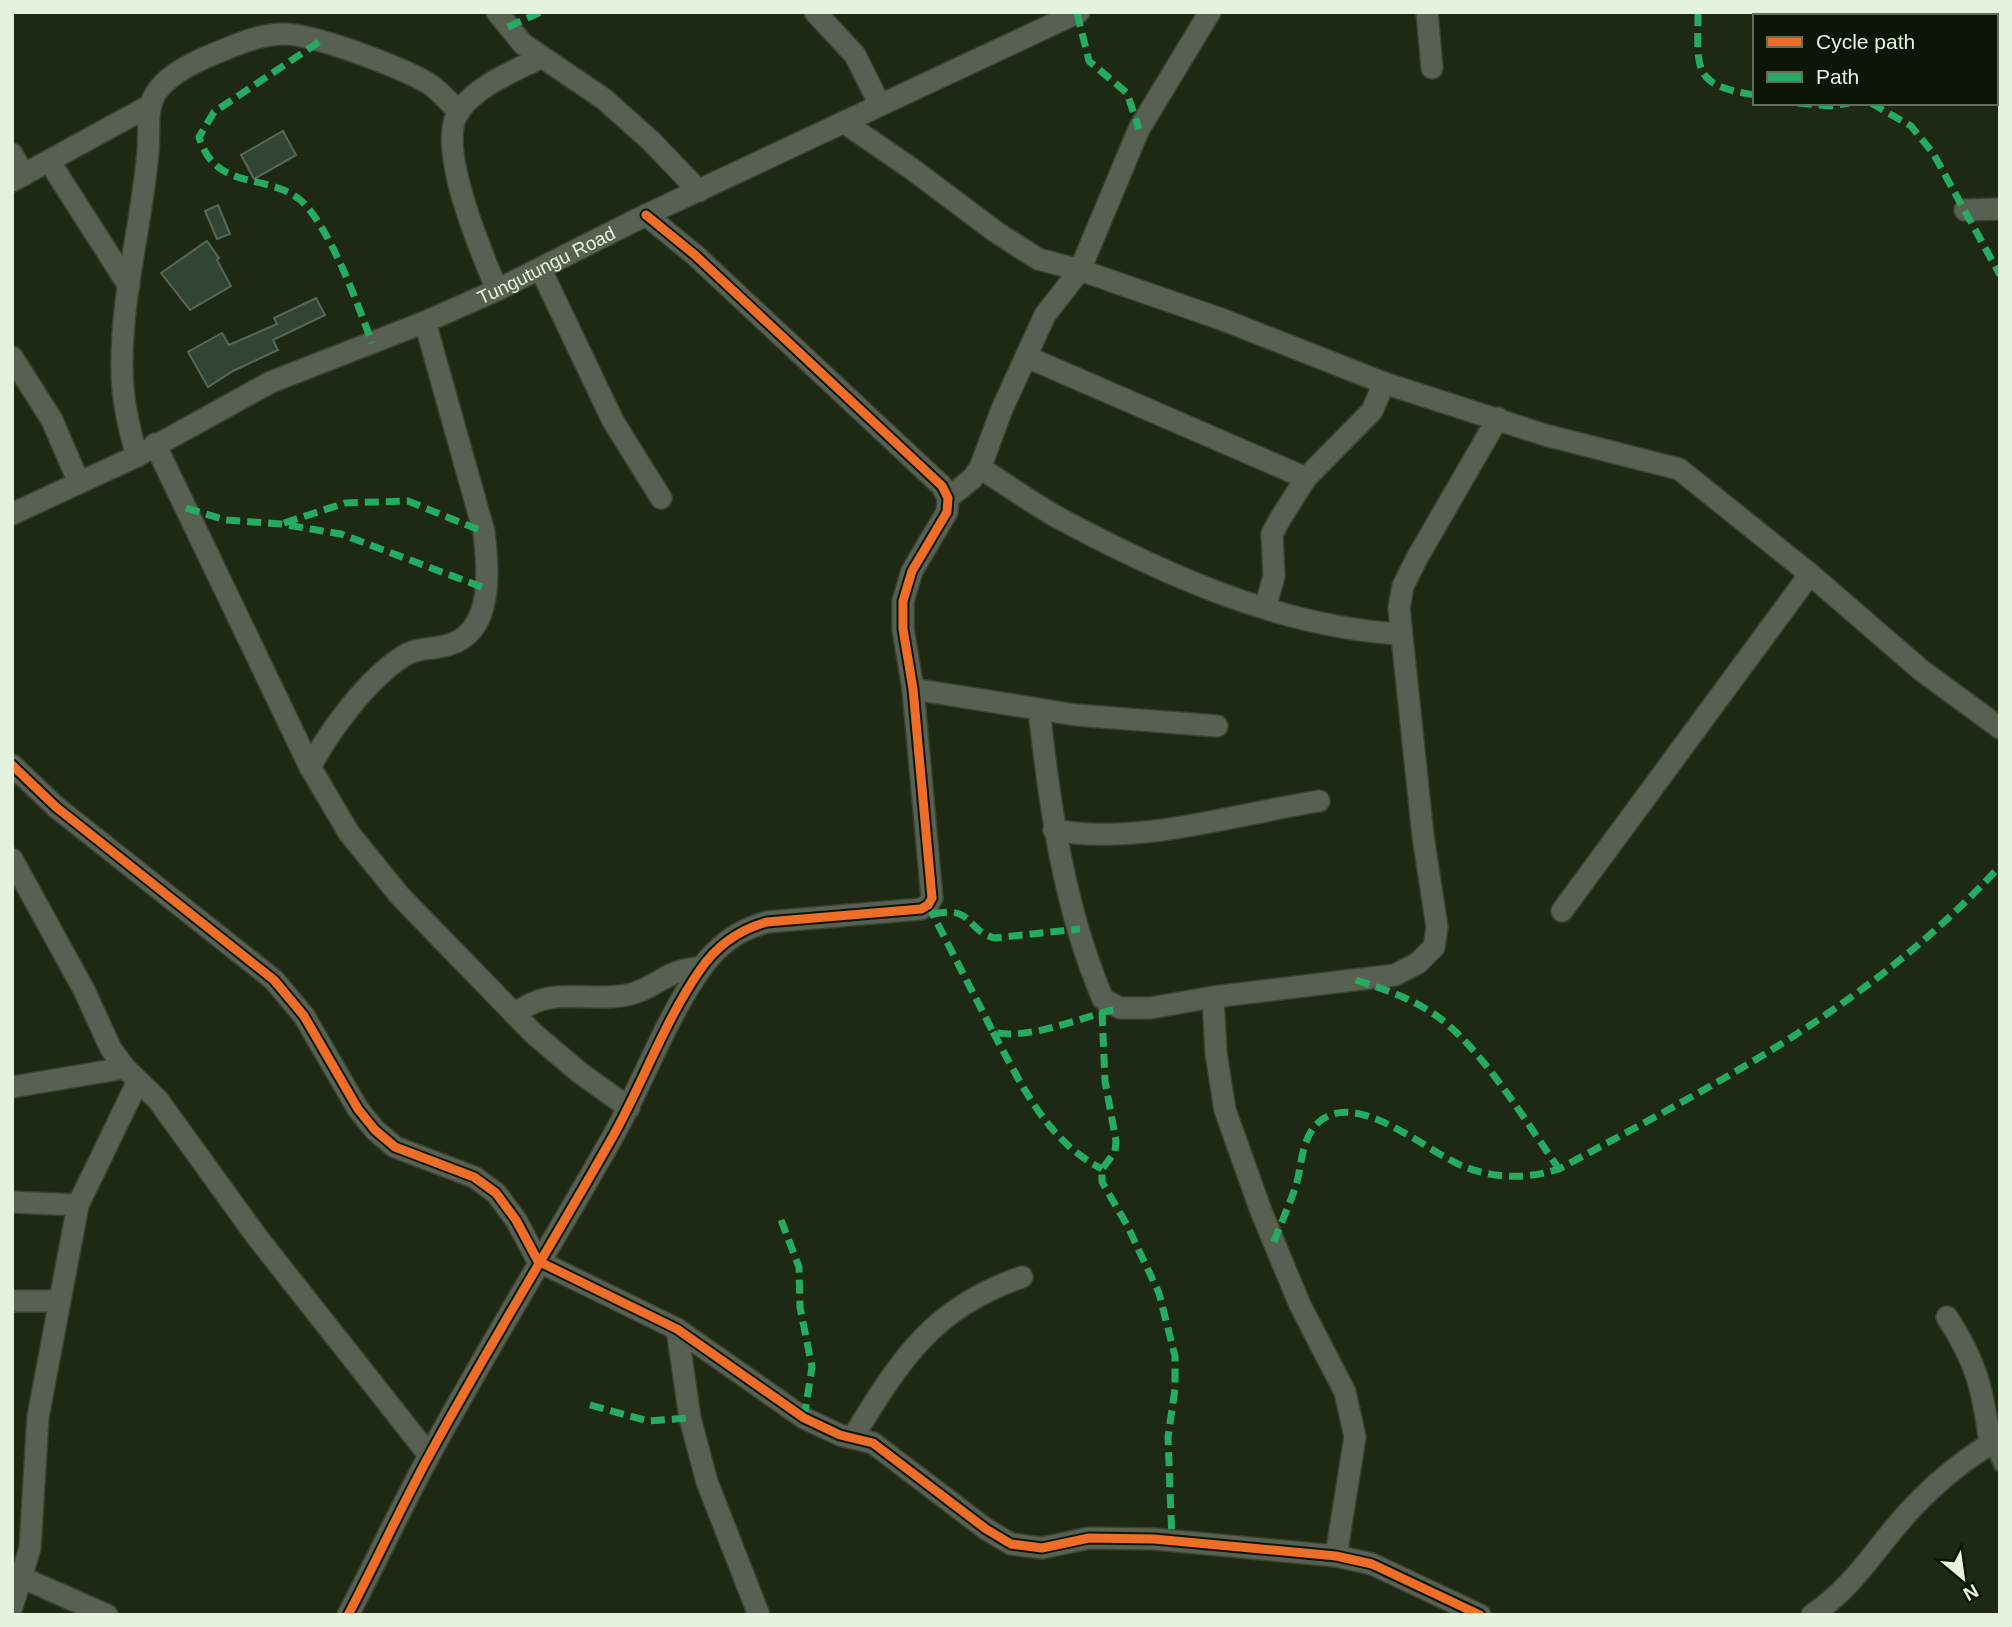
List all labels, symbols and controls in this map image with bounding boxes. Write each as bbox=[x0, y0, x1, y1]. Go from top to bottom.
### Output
legend bbox=[1753, 14, 1998, 105]
text: Cycle path bbox=[1816, 30, 1915, 53]
text: Path bbox=[1816, 65, 1859, 88]
street label: Tungutungu Road bbox=[474, 222, 619, 308]
north arrow bbox=[1928, 1543, 1998, 1613]
text: N bbox=[1960, 1580, 1982, 1605]

